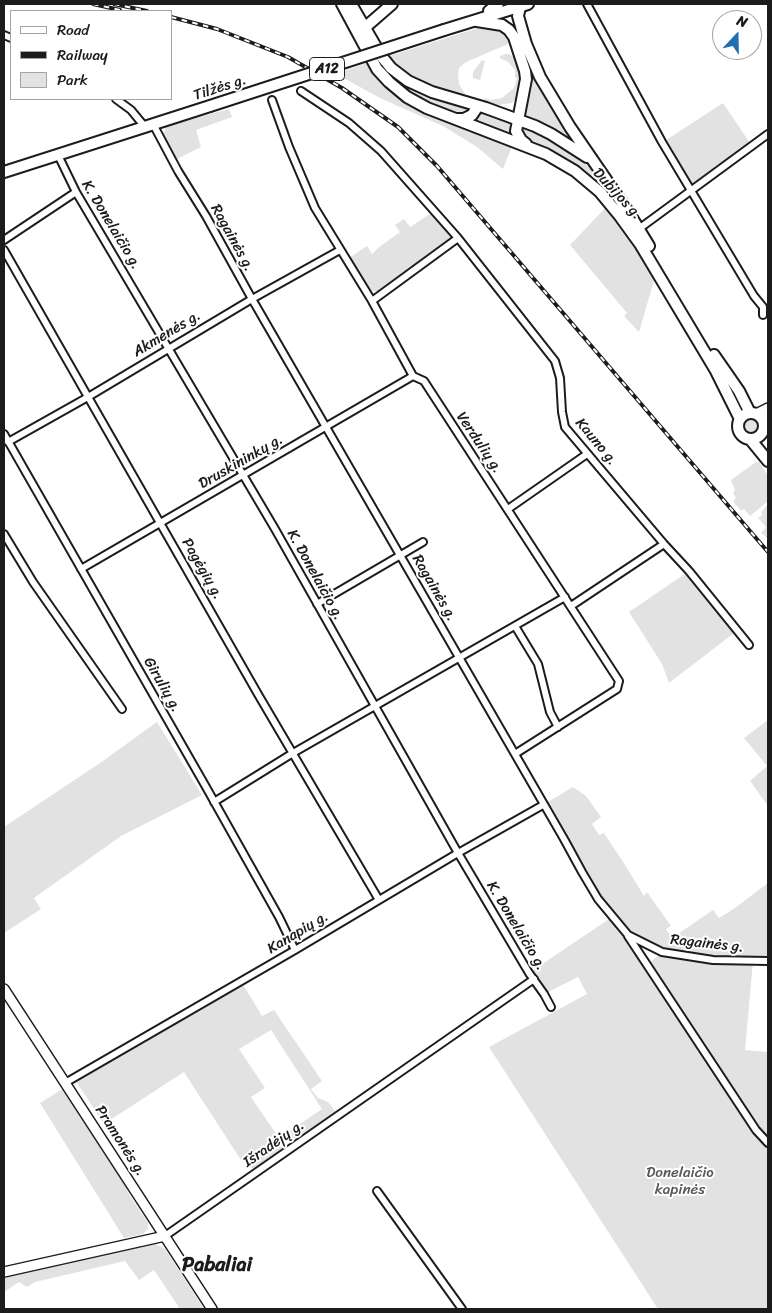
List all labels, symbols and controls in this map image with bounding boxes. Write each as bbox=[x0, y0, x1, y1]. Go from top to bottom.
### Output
text: N bbox=[733, 8, 751, 35]
legend bbox=[10, 10, 172, 100]
north arrow bbox=[712, 10, 762, 60]
text: Road bbox=[57, 17, 89, 43]
text: Railway bbox=[57, 42, 108, 68]
road number: A12 bbox=[310, 58, 344, 80]
text: Park bbox=[57, 67, 88, 93]
street label: Tilžės g. bbox=[191, 71, 249, 105]
street label: Dubijos g. bbox=[589, 165, 645, 223]
street label: K. Donelaičio g. bbox=[77, 177, 145, 273]
street label: Ragainės g. bbox=[206, 201, 258, 275]
street label: Akmenės g. bbox=[130, 307, 204, 361]
street label: Verdulių g. bbox=[452, 409, 506, 477]
street label: Kauno g. bbox=[571, 415, 621, 469]
street label: Druskininkų g. bbox=[196, 431, 286, 493]
street label: K. Donelaičio g. bbox=[283, 526, 347, 624]
street label: Pagėgių g. bbox=[177, 535, 227, 603]
street label: Ragainės g. bbox=[408, 552, 460, 624]
street label: Girulių g. bbox=[139, 654, 185, 716]
street label: K. Donelaičio g. bbox=[482, 878, 550, 974]
street label: Kanapių g. bbox=[264, 908, 332, 958]
street label: Ragainės g. bbox=[669, 931, 745, 957]
street label: Pramonės g. bbox=[90, 1102, 150, 1180]
street label: Išradėjų g. bbox=[240, 1116, 308, 1172]
park label: Donelaičio kapinės bbox=[646, 1164, 714, 1199]
district label: Pabaliai bbox=[182, 1254, 252, 1278]

